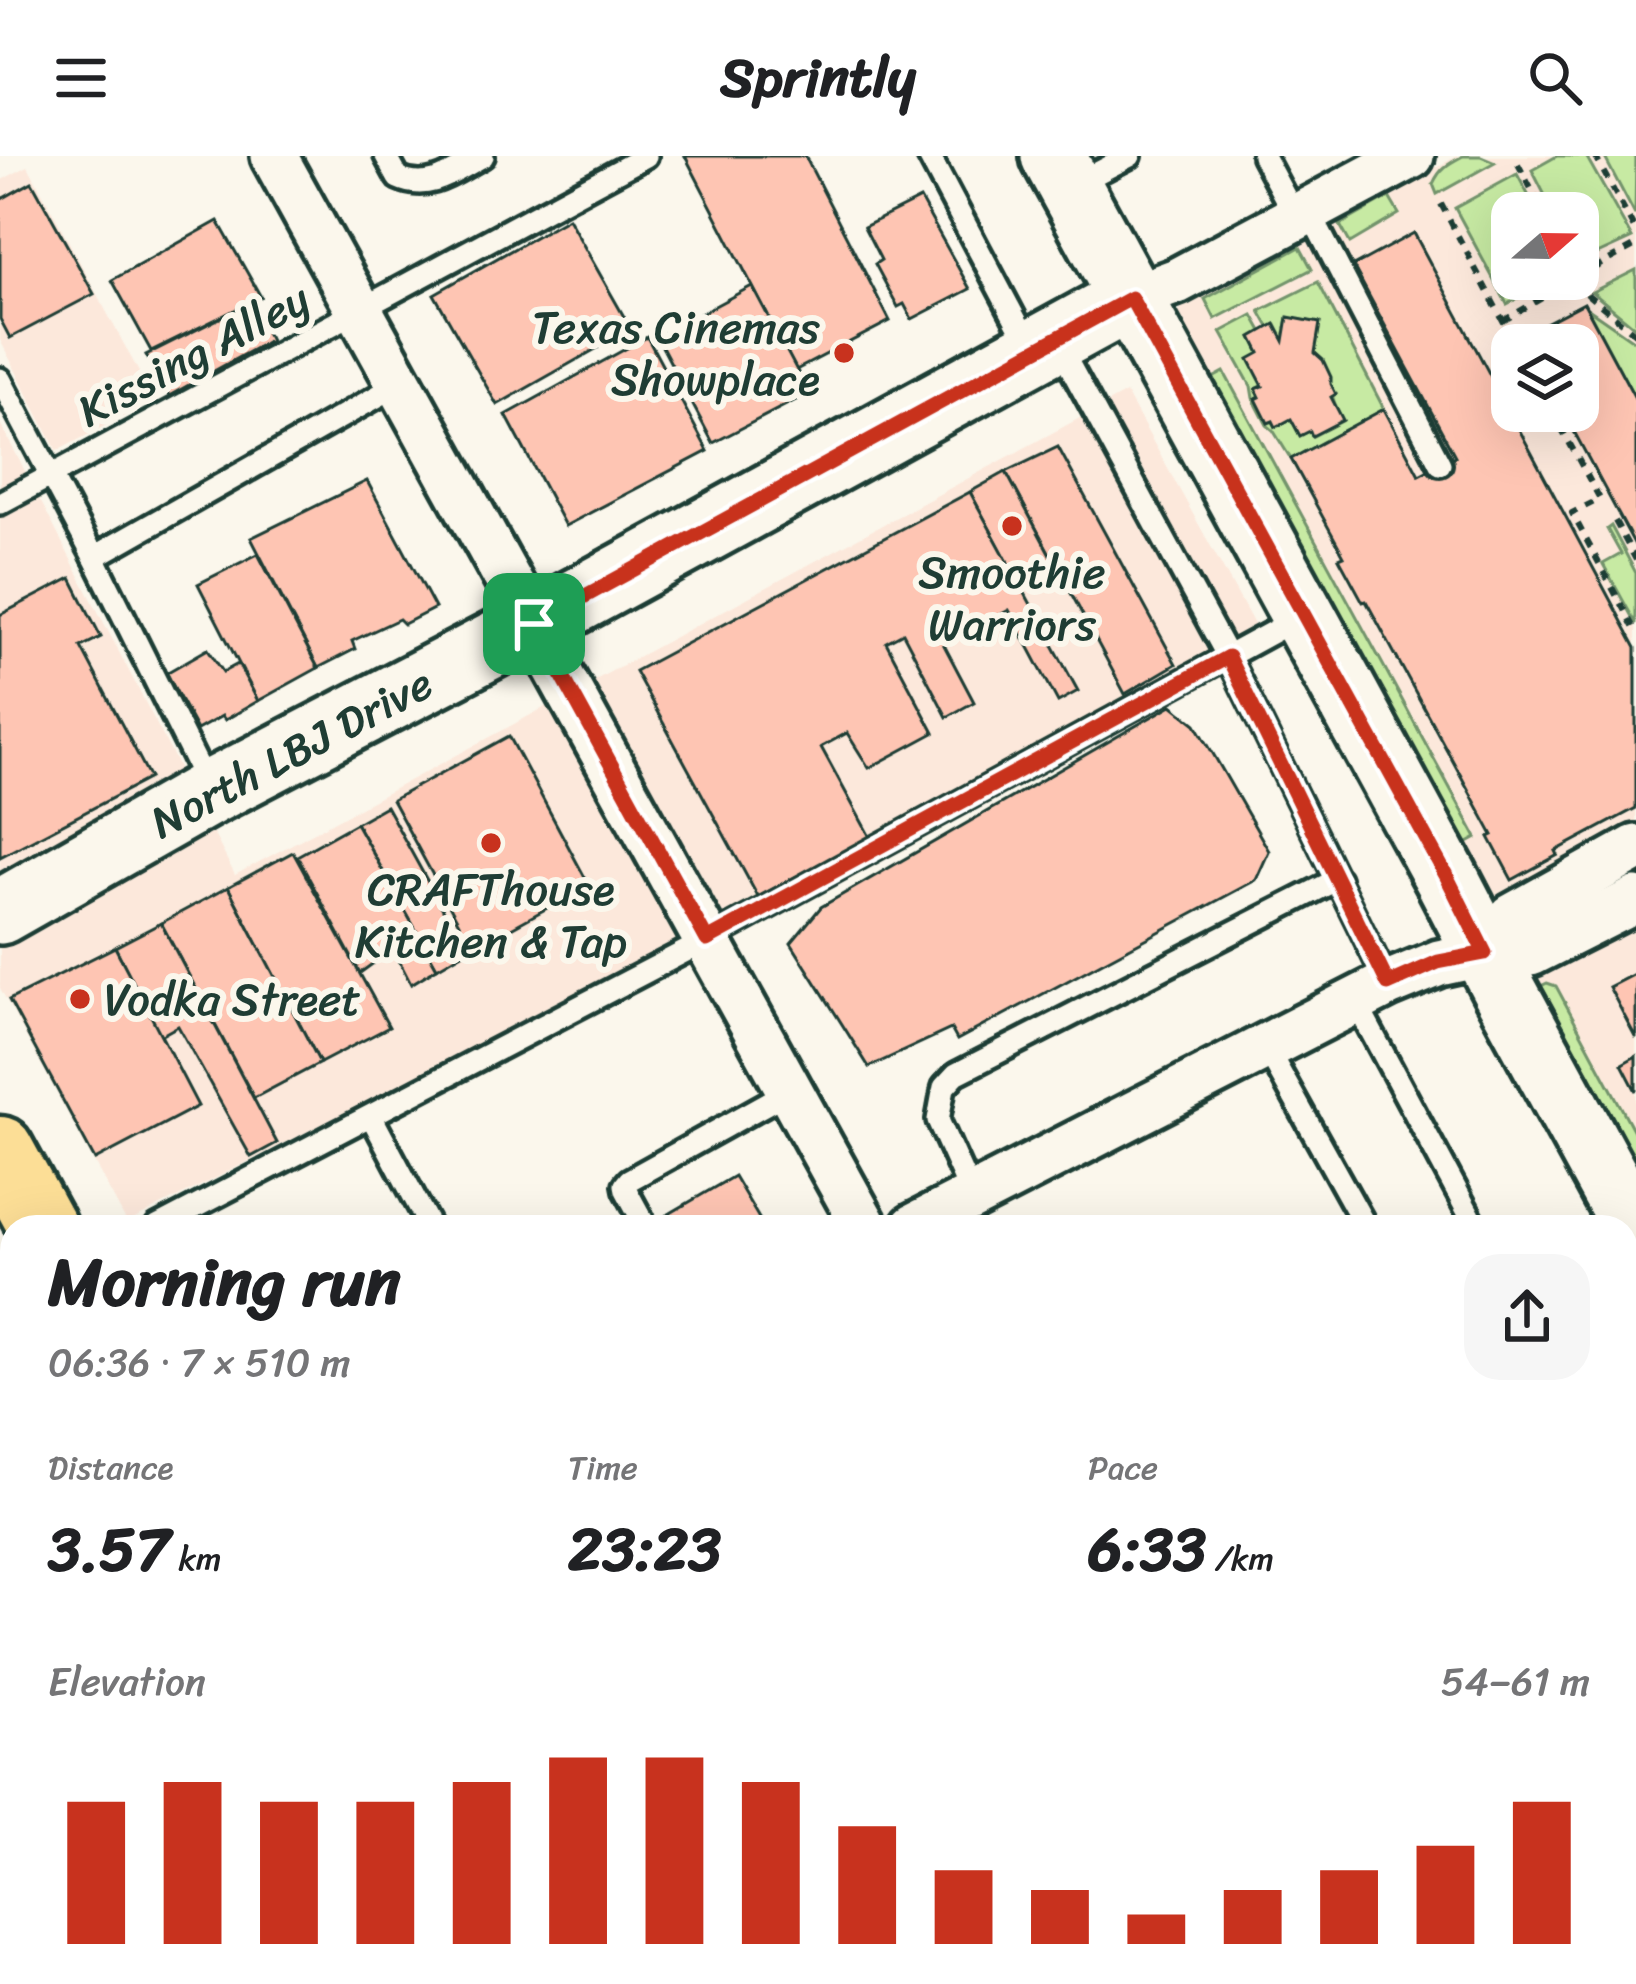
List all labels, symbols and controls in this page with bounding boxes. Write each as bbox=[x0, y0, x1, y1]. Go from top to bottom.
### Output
text: Sprintly bbox=[720, 30, 916, 126]
icon: menu bbox=[48, 45, 114, 111]
icon: search bbox=[1522, 45, 1588, 111]
north arrow bbox=[1491, 192, 1599, 300]
map controls bbox=[1491, 192, 1599, 432]
street label: Kissing Alley bbox=[63, 260, 325, 450]
place label: Texas Cinemas Showplace bbox=[532, 288, 820, 420]
button: layers bbox=[1491, 324, 1599, 432]
marker: Texas Cinemas Showplace bbox=[831, 340, 857, 366]
marker: Smoothie Warriors bbox=[999, 513, 1025, 539]
place label: Smoothie Warriors bbox=[918, 533, 1106, 665]
pin bbox=[483, 573, 585, 675]
icon: arrive bbox=[501, 591, 567, 657]
street label: North LBJ Drive bbox=[135, 644, 448, 861]
marker: CRAFThouse Kitchen & Tap bbox=[478, 830, 504, 856]
place label: CRAFThouse Kitchen & Tap bbox=[355, 850, 627, 982]
place label: Vodka Street bbox=[104, 960, 361, 1040]
marker: Vodka Street bbox=[67, 986, 93, 1012]
text: Morning run bbox=[48, 1224, 401, 1341]
button: share bbox=[1464, 1254, 1590, 1380]
text: 06:36 · 7 × 510 m bbox=[48, 1328, 350, 1397]
text: Distance bbox=[48, 1439, 173, 1497]
text: Time bbox=[568, 1439, 638, 1497]
text: Pace bbox=[1088, 1439, 1158, 1497]
text: 3.57 bbox=[48, 1497, 170, 1603]
text: 23:23 bbox=[568, 1497, 721, 1603]
text: 6:33 bbox=[1088, 1497, 1206, 1603]
text: km bbox=[170, 1530, 221, 1588]
text: /km bbox=[1206, 1530, 1274, 1588]
text: Elevation bbox=[48, 1647, 206, 1716]
text: 54–61 m bbox=[1441, 1647, 1590, 1716]

